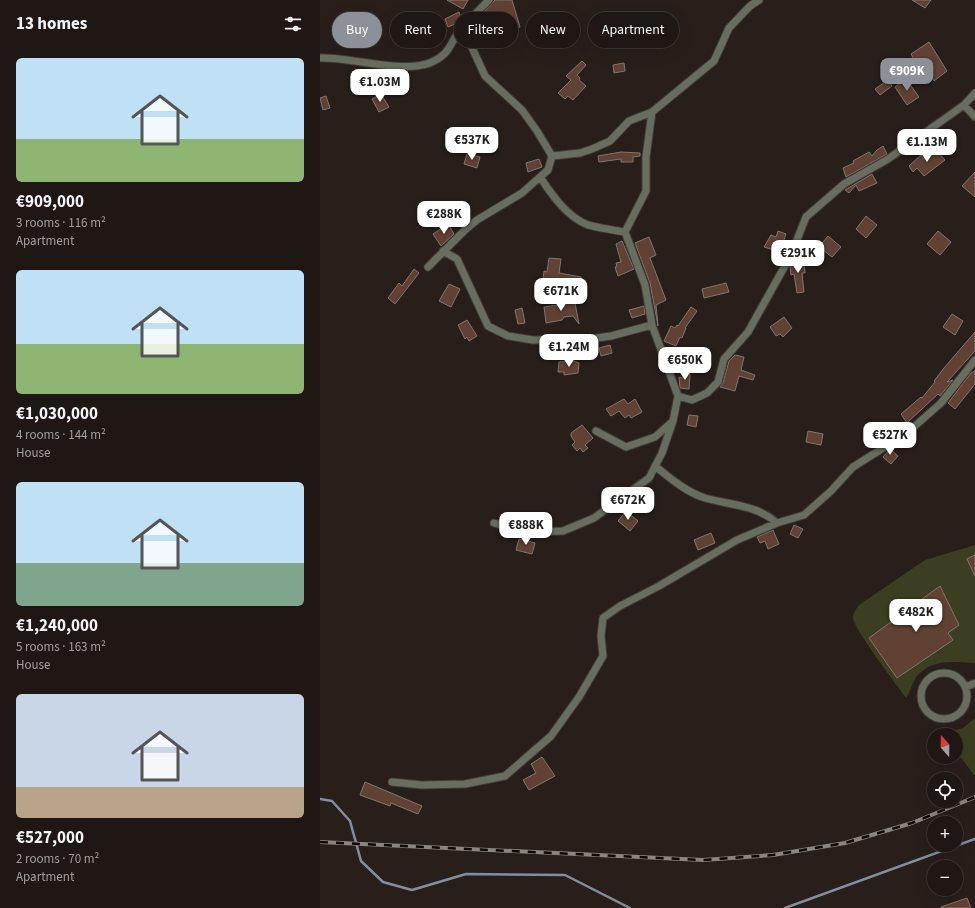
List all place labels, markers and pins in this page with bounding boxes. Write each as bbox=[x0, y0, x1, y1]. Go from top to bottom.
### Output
pin: €909K bbox=[879, 58, 935, 92]
pin: €1.03M bbox=[347, 69, 413, 103]
pin: €537K bbox=[444, 127, 500, 161]
pin: €1.13M bbox=[894, 129, 960, 163]
pin: €288K bbox=[416, 201, 472, 235]
pin: €291K bbox=[770, 240, 826, 274]
pin: €671K bbox=[533, 278, 589, 312]
pin: €1.24M bbox=[536, 334, 602, 368]
pin: €650K bbox=[657, 347, 713, 381]
pin: €527K bbox=[862, 422, 918, 456]
pin: €672K bbox=[600, 487, 656, 521]
pin: €888K bbox=[498, 512, 554, 546]
pin: €482K bbox=[888, 599, 944, 633]

